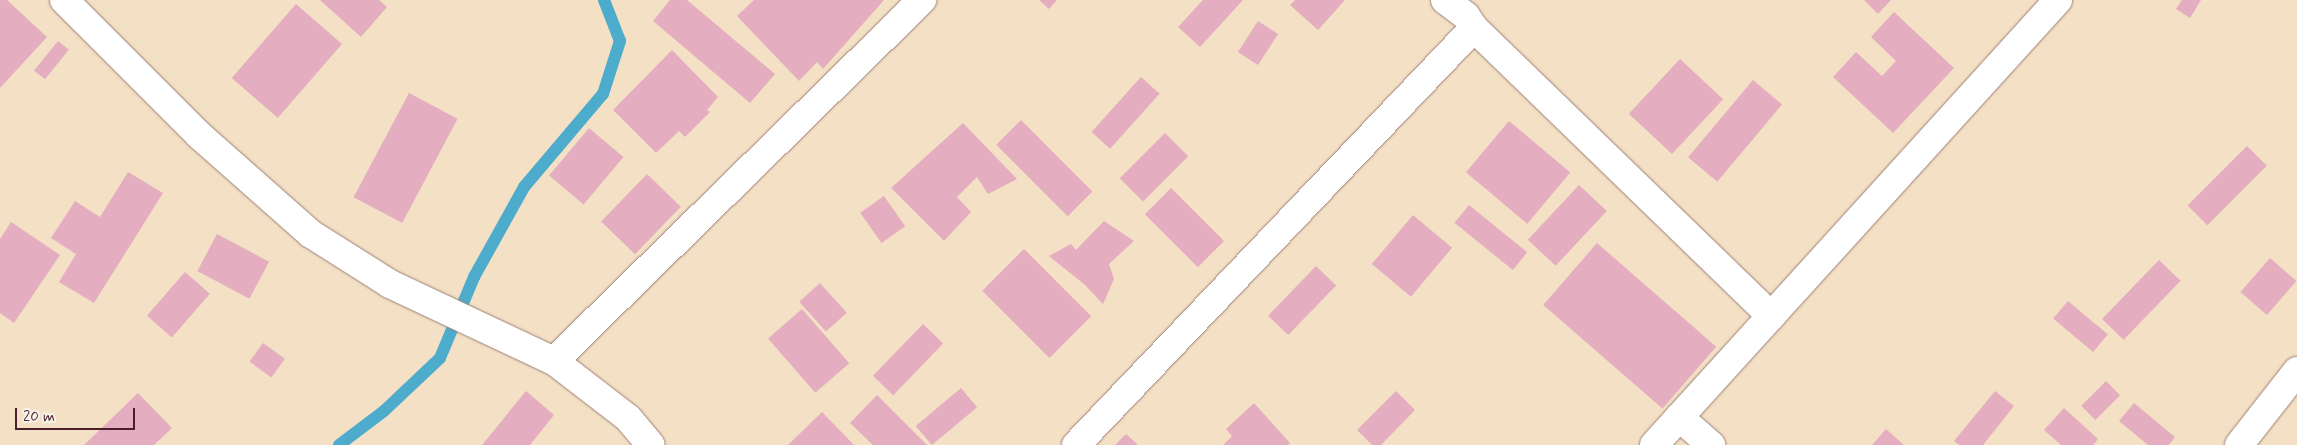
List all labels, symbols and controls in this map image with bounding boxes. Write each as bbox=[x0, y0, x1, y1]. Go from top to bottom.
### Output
scale bar bbox=[18, 398, 138, 430]
text: 20 m bbox=[23, 407, 55, 427]

